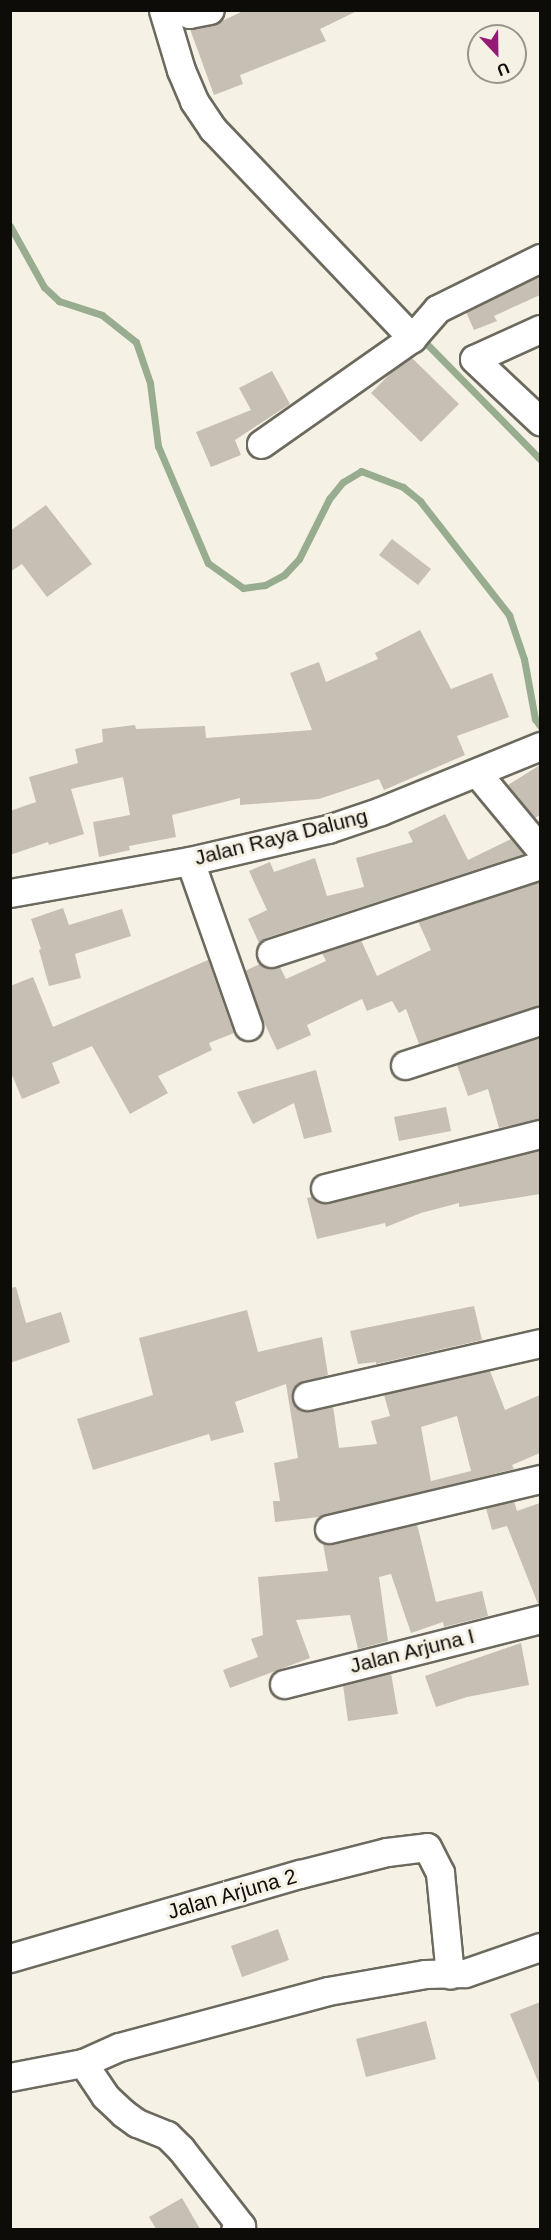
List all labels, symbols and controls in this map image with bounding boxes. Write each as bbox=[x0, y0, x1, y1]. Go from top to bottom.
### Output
north arrow bbox=[467, 24, 527, 84]
text: U bbox=[495, 59, 512, 79]
street label: Jalan Raya Dalung bbox=[192, 803, 370, 871]
street label: Jalan Arjuna I bbox=[347, 1623, 477, 1679]
street label: Jalan Arjuna 2 bbox=[164, 1863, 300, 1925]

